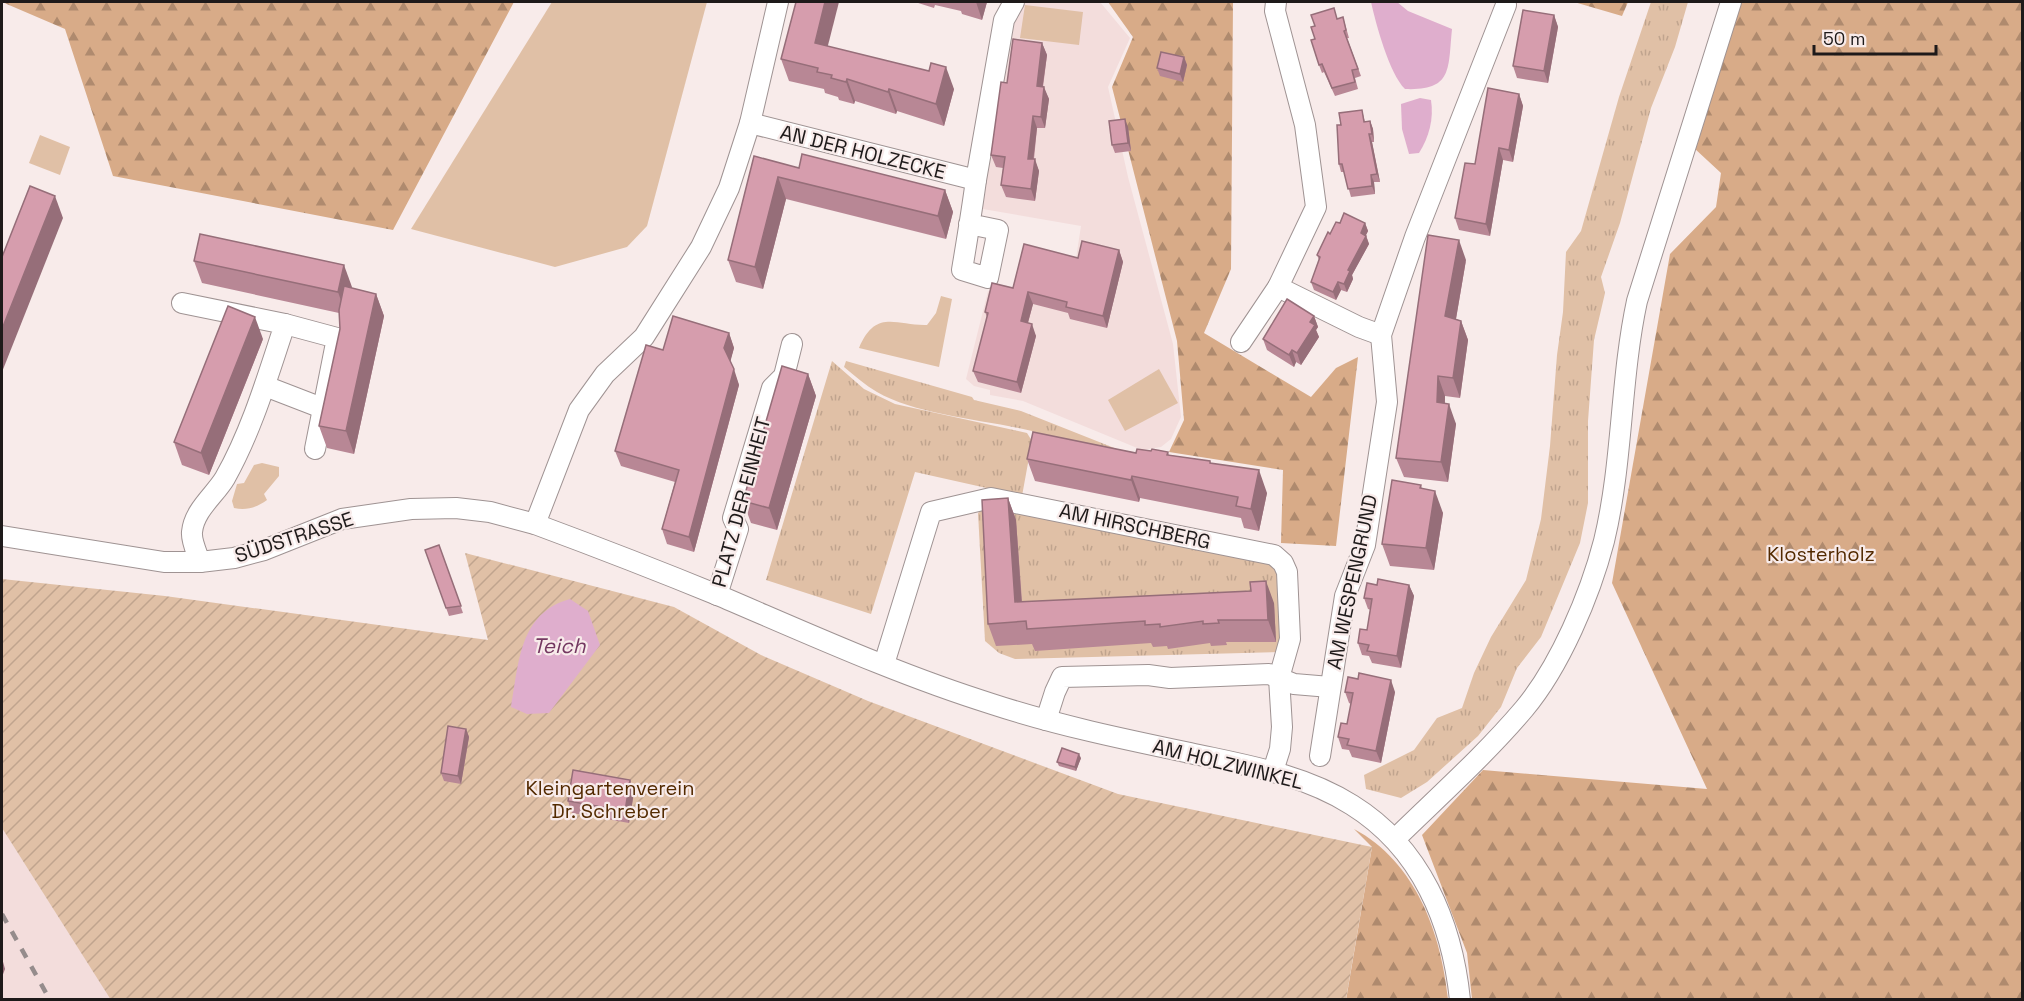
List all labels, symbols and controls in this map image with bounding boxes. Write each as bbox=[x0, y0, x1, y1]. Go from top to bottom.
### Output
scale bar bbox=[1814, 18, 1936, 56]
text: 50 m bbox=[1823, 27, 1865, 50]
street label: AN DER HOLZECKE bbox=[777, 119, 949, 185]
street label: PLATZ DER EINHEIT bbox=[706, 414, 776, 590]
street label: AM WESPENGRUND bbox=[1321, 492, 1383, 672]
street label: AM HIRSCHBERG bbox=[1057, 497, 1213, 555]
street label: SÜDSTRASSE bbox=[231, 506, 357, 568]
park label: Klosterholz bbox=[1767, 541, 1875, 567]
water label: Teich bbox=[532, 632, 587, 659]
street label: AM HOLZWINKEL bbox=[1150, 733, 1306, 795]
park label: Kleingartenverein Dr. Schreber bbox=[525, 775, 695, 824]

